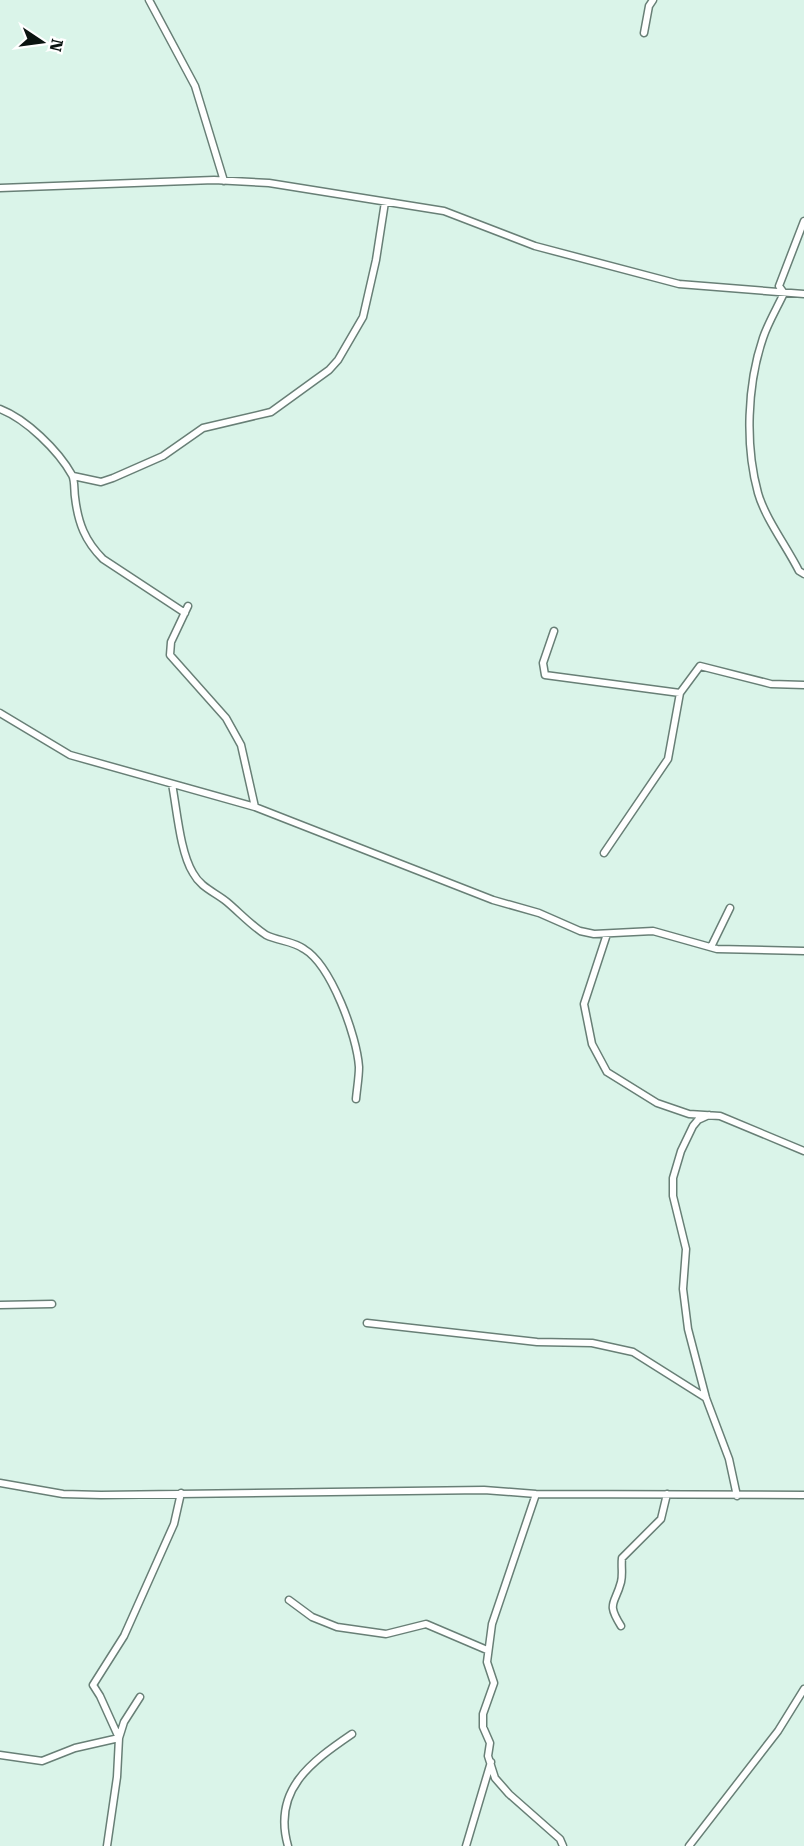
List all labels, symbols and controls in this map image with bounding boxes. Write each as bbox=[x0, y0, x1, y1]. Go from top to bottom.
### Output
north arrow bbox=[12, 12, 72, 72]
text: N bbox=[45, 37, 67, 53]

